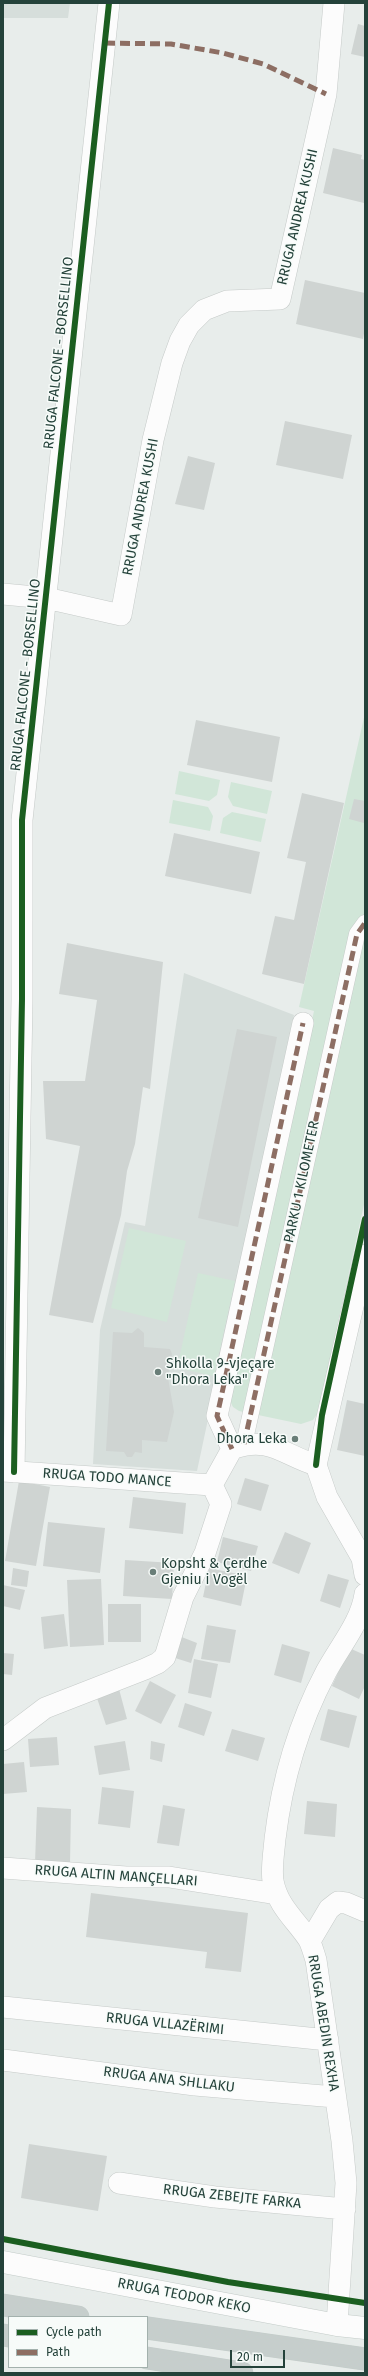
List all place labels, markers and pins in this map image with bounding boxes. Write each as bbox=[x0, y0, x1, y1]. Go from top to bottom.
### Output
place label: Shkolla 9-vjeçare "Dhora Leka" bbox=[166, 1356, 275, 1388]
marker: Shkolla 9-vjeçare "Dhora Leka" bbox=[153, 1367, 163, 1377]
place label: Dhora Leka bbox=[217, 1431, 287, 1447]
marker: Dhora Leka bbox=[290, 1434, 300, 1444]
place label: Kopsht & Çerdhe Gjeniu i Vogël bbox=[161, 1556, 267, 1588]
marker: Kopsht & Çerdhe Gjeniu i Vogël bbox=[148, 1567, 158, 1577]

